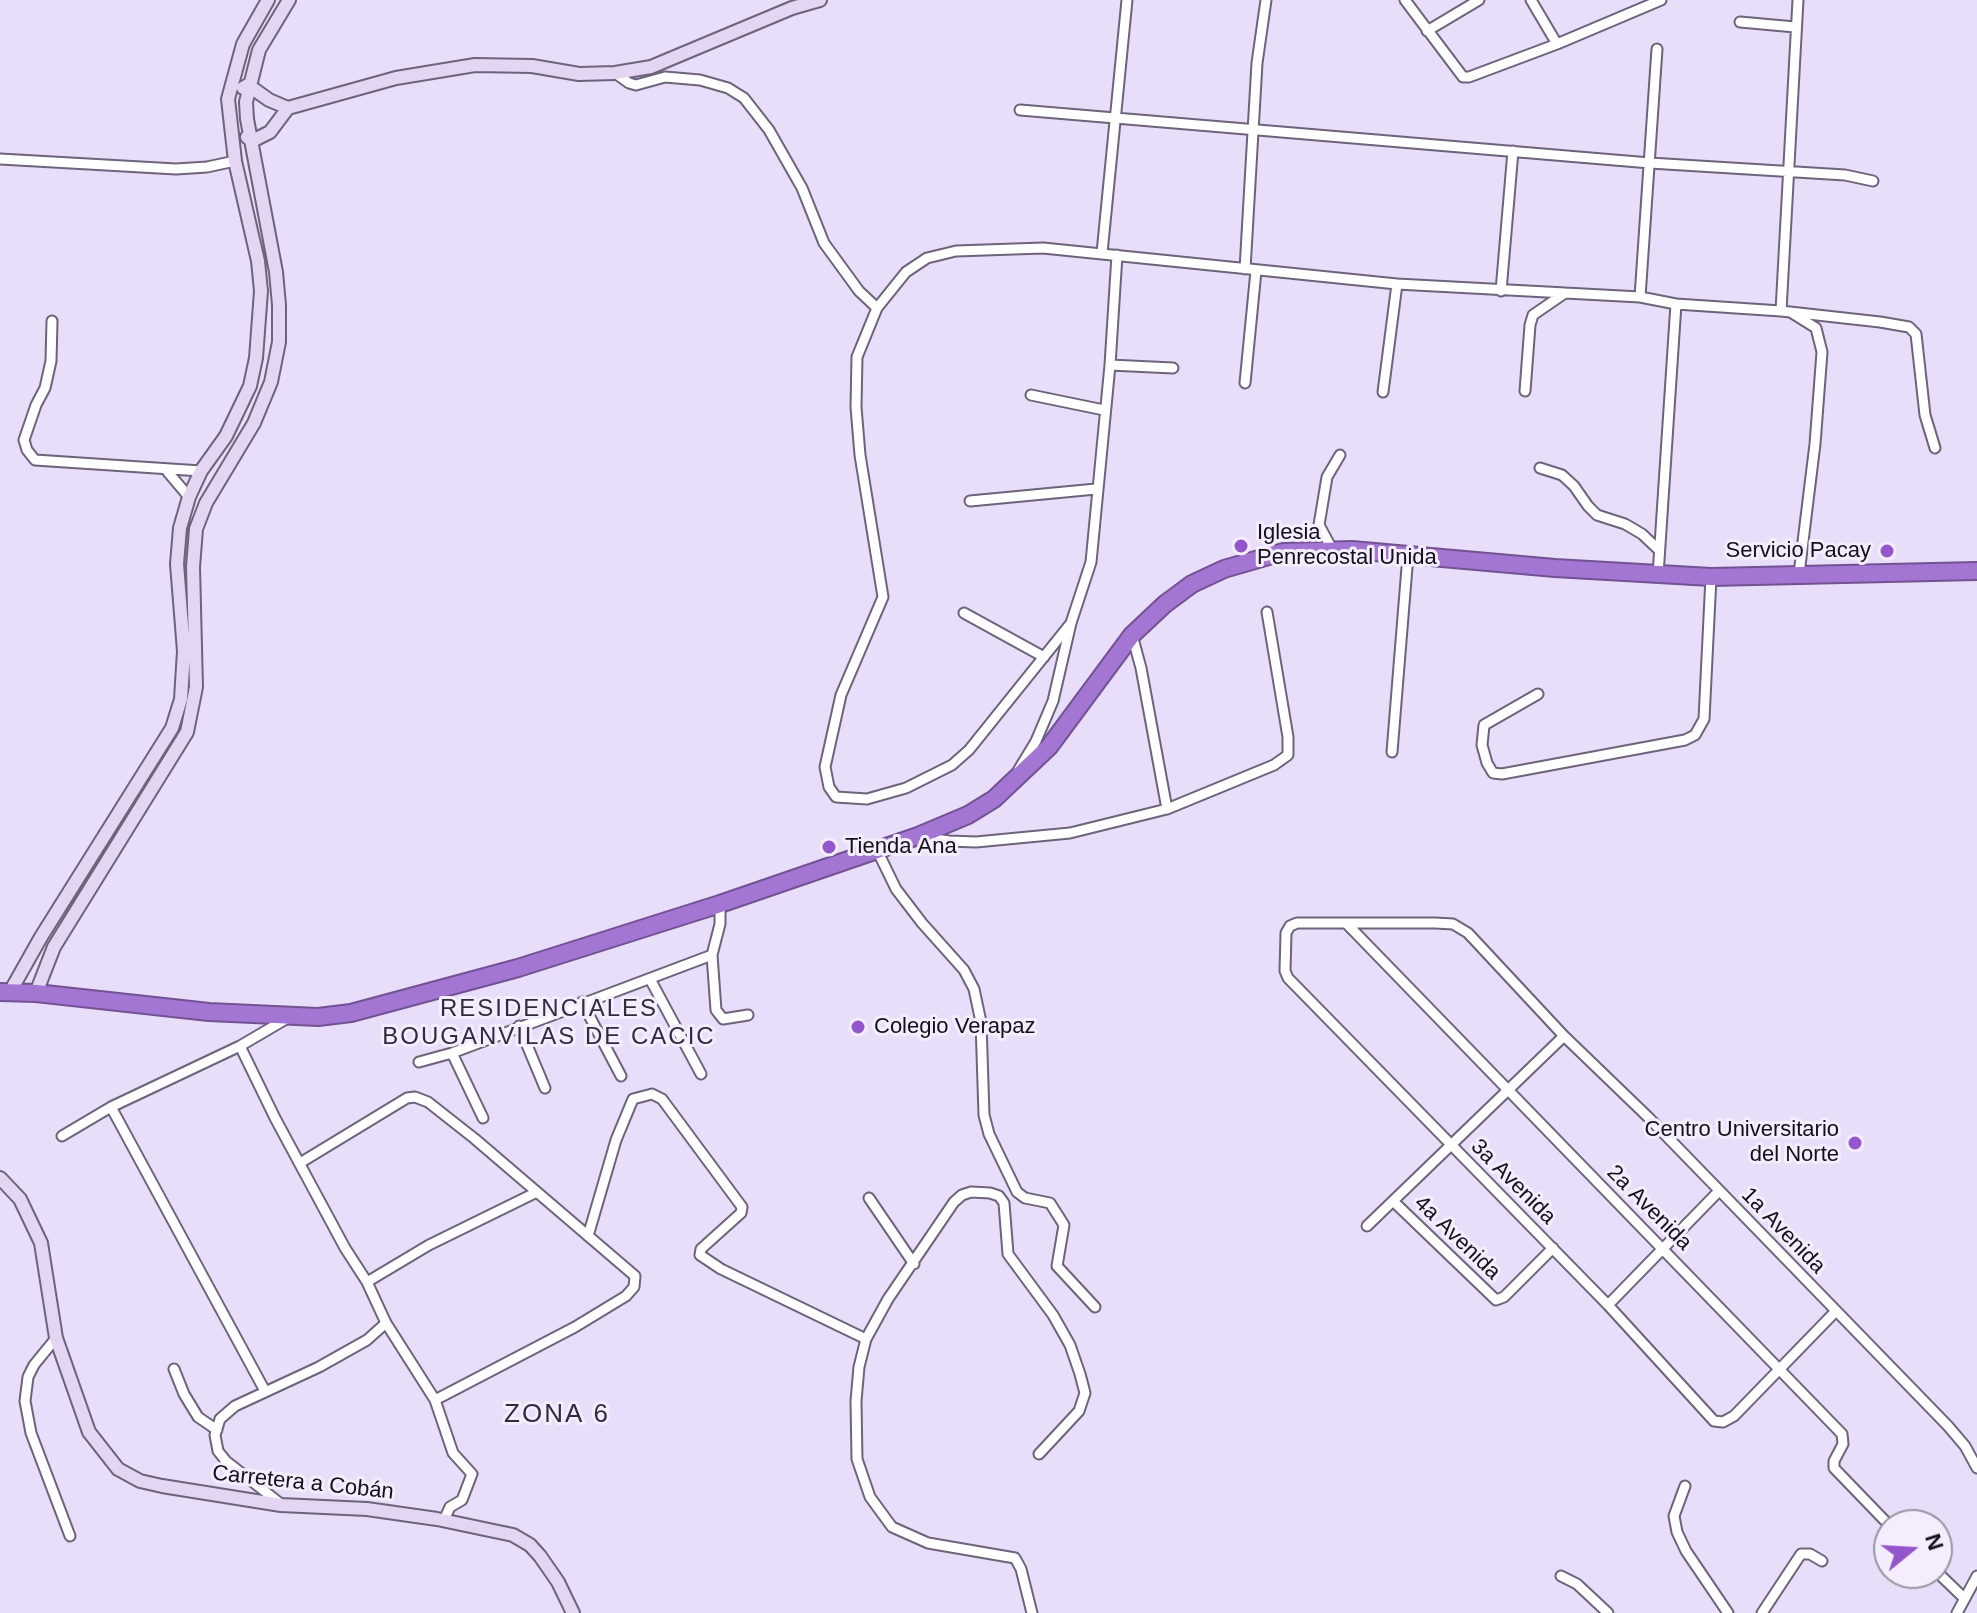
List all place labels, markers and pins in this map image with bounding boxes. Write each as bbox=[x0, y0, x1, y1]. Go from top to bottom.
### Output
place label: Iglesia Penrecostal Unida bbox=[1257, 520, 1437, 572]
marker: Iglesia Penrecostal Unida bbox=[1232, 537, 1250, 555]
place label: Servicio Pacay bbox=[1725, 538, 1871, 564]
marker: Servicio Pacay bbox=[1878, 542, 1896, 560]
place label: Tienda Ana bbox=[845, 834, 957, 860]
marker: Tienda Ana bbox=[820, 838, 838, 856]
place label: Colegio Verapaz bbox=[874, 1014, 1035, 1040]
marker: Colegio Verapaz bbox=[849, 1018, 867, 1036]
place label: Centro Universitario del Norte bbox=[1645, 1117, 1839, 1168]
marker: Centro Universitario del Norte bbox=[1846, 1134, 1864, 1152]

